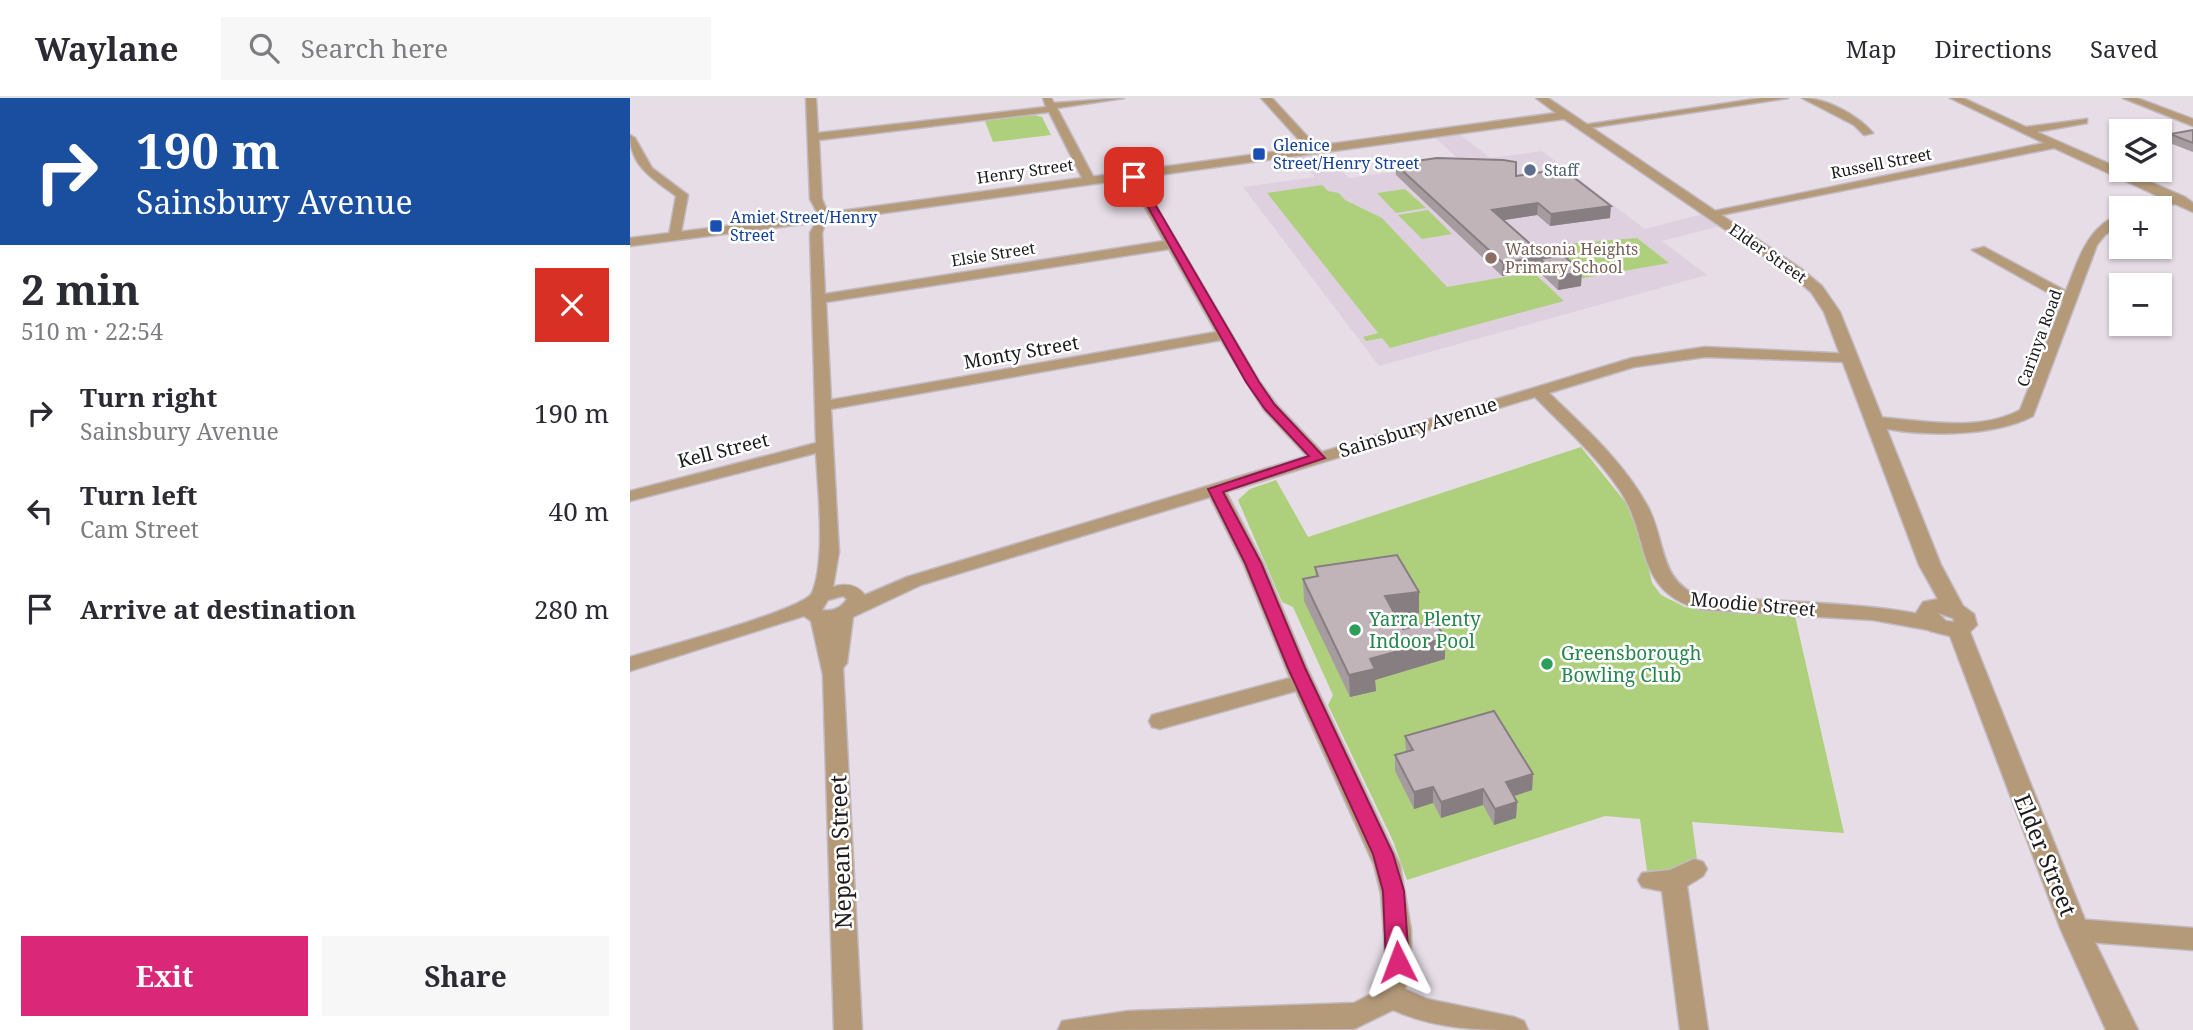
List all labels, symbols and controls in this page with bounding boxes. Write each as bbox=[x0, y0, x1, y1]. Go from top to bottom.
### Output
search box bbox=[221, 17, 711, 80]
text: Waylane bbox=[35, 26, 179, 71]
icon: search bbox=[245, 29, 283, 67]
text: Search here bbox=[301, 30, 448, 66]
text: Map bbox=[1846, 32, 1897, 65]
text: Directions bbox=[1935, 32, 2052, 65]
text: Saved bbox=[2090, 32, 2158, 65]
text: 190 m bbox=[136, 117, 280, 183]
map controls bbox=[2109, 119, 2172, 336]
button: layers bbox=[2109, 119, 2172, 182]
icon: right bbox=[21, 126, 112, 217]
place label: Glenice Street/Henry Street bbox=[1273, 134, 1420, 174]
street label: Russell Street bbox=[1829, 142, 1934, 184]
marker: Glenice Street/Henry Street bbox=[1251, 146, 1267, 162]
pin bbox=[1104, 147, 1164, 207]
street label: Henry Street bbox=[975, 153, 1075, 189]
icon: arrive bbox=[1115, 158, 1153, 196]
place label: Staff bbox=[1544, 159, 1580, 181]
marker: Staff bbox=[1522, 162, 1538, 178]
text: Sainsbury Avenue bbox=[136, 180, 413, 223]
button: + bbox=[2109, 196, 2172, 259]
place label: Amiet Street/Henry Street bbox=[730, 206, 878, 246]
marker: Amiet Street/Henry Street bbox=[708, 218, 724, 234]
street label: Elder Street bbox=[1725, 218, 1811, 288]
street label: Elsie Street bbox=[949, 236, 1037, 271]
place label: Watsonia Heights Primary School bbox=[1505, 238, 1638, 278]
marker: Watsonia Heights Primary School bbox=[1483, 250, 1499, 266]
text: 2 min bbox=[21, 260, 140, 317]
button: close bbox=[535, 268, 609, 342]
button: − bbox=[2109, 273, 2172, 336]
street label: Carinya Road bbox=[2011, 286, 2067, 390]
text: 510 m · 22:54 bbox=[21, 315, 163, 347]
street label: Monty Street bbox=[961, 329, 1081, 375]
text: Turn right bbox=[80, 379, 217, 415]
street label: Sainsbury Avenue bbox=[1336, 391, 1500, 463]
icon: right bbox=[21, 394, 59, 432]
text: 190 m bbox=[534, 395, 609, 431]
text: Sainsbury Avenue bbox=[80, 415, 279, 447]
street label: Kell Street bbox=[675, 426, 771, 474]
text: Turn left bbox=[80, 477, 197, 513]
icon: left bbox=[21, 492, 59, 530]
text: 40 m bbox=[549, 493, 609, 529]
text: Cam Street bbox=[80, 513, 199, 545]
street label: Moodie Street bbox=[1689, 586, 1817, 622]
icon: arrive bbox=[21, 590, 59, 628]
text: Arrive at destination bbox=[80, 591, 356, 627]
text: 280 m bbox=[534, 591, 609, 627]
place label: Yarra Plenty Indoor Pool bbox=[1368, 606, 1481, 654]
marker: Yarra Plenty Indoor Pool bbox=[1347, 622, 1363, 638]
place label: Greensborough Bowling Club bbox=[1561, 640, 1702, 688]
marker: Greensborough Bowling Club bbox=[1539, 656, 1555, 672]
street label: Nepean Street bbox=[821, 774, 859, 930]
street label: Elder Street bbox=[2007, 789, 2085, 920]
position arrow bbox=[1361, 925, 1435, 999]
button: Exit bbox=[21, 936, 308, 1016]
button: Share bbox=[322, 936, 609, 1016]

